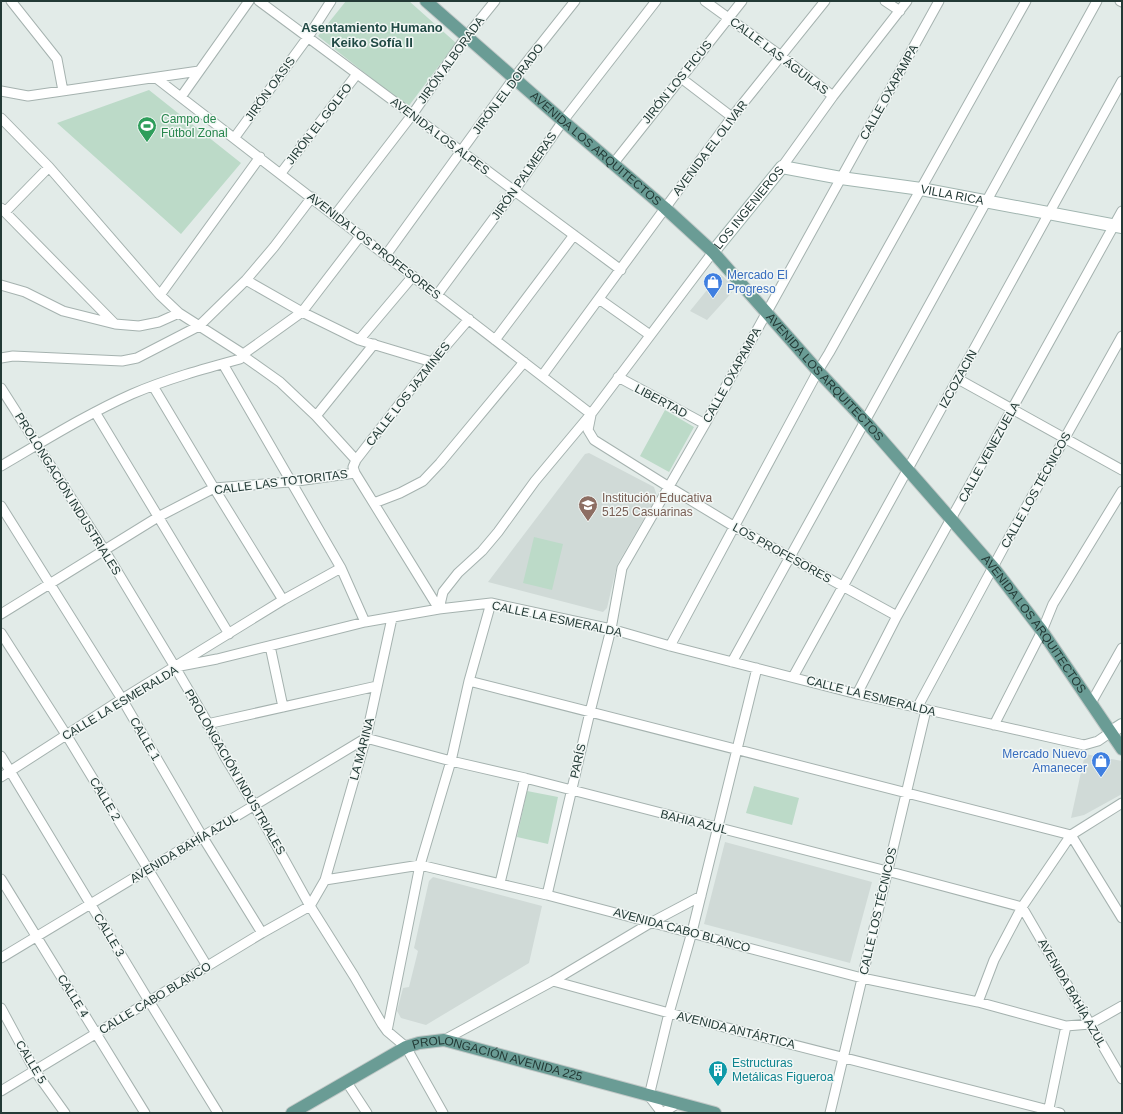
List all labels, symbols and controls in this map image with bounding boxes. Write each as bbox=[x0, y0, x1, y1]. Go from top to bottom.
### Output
street label: JIRÓN ALBORADA bbox=[414, 13, 487, 106]
street label: CALLE LAS ÁGUILAS bbox=[727, 14, 831, 98]
district label: Asentamiento Humano Keiko Sofía II bbox=[301, 20, 443, 50]
street label: JIRÓN LOS FICUS bbox=[638, 37, 715, 126]
street label: JIRÓN EL DORADO bbox=[469, 40, 547, 137]
street label: CALLE OXAPAMPA bbox=[857, 42, 921, 142]
street label: JIRÓN OASIS bbox=[241, 54, 298, 124]
street label: JIRÓN EL GOLFO bbox=[282, 80, 355, 167]
street label: AVENIDA LOS ARQUITECTOS bbox=[528, 89, 664, 209]
street label: AVENIDA LOS ALPES bbox=[388, 94, 492, 178]
street label: AVENIDA EL OLIVAR bbox=[670, 98, 750, 198]
place label: Campo de Fútbol Zonal bbox=[161, 112, 228, 140]
sports icon: Campo de Fútbol Zonal bbox=[136, 115, 158, 143]
street label: JIRÓN PALMERAS bbox=[488, 129, 560, 223]
street label: LOS INGENIEROS bbox=[711, 163, 787, 252]
street label: VILLA RICA bbox=[919, 182, 985, 208]
street label: AVENIDA LOS PROFESORES bbox=[305, 190, 443, 302]
place label: Mercado El Progreso bbox=[727, 268, 788, 296]
shop icon: Mercado El Progreso bbox=[702, 271, 724, 299]
street label: AVENIDA LOS ARQUITECTOS bbox=[763, 310, 886, 444]
street label: CALLE OXAPAMPA bbox=[700, 325, 764, 425]
street label: CALLE LOS JAZMINES bbox=[363, 339, 453, 449]
street label: IZCOZACIN bbox=[936, 347, 980, 411]
street label: LIBERTAD bbox=[632, 381, 690, 421]
street label: CALLE VENEZUELA bbox=[956, 399, 1022, 505]
street label: PROLONGACIÓN INDUSTRIALES bbox=[12, 410, 125, 578]
street label: CALLE LOS TÉCNICOS bbox=[997, 429, 1074, 550]
street label: CALLE LAS TOTORITAS bbox=[213, 467, 349, 497]
place label: Institución Educativa 5125 Casuarinas bbox=[602, 491, 712, 519]
school or university icon: Institución Educativa 5125 Casuarinas bbox=[577, 494, 599, 522]
street label: LOS PROFESORES bbox=[730, 520, 834, 586]
street label: AVENIDA LOS ARQUITECTOS bbox=[979, 552, 1089, 696]
street label: CALLE LA ESMERALDA bbox=[491, 598, 623, 640]
street label: CALLE LA ESMERALDA bbox=[60, 663, 180, 743]
street label: CALLE LA ESMERALDA bbox=[805, 673, 937, 719]
street label: PROLONGACIÓN INDUSTRIALES bbox=[182, 686, 289, 857]
street label: CALLE 1 bbox=[127, 715, 163, 764]
street label: LA MARINA bbox=[347, 716, 377, 782]
street label: PARÍS bbox=[566, 742, 589, 780]
place label: Mercado Nuevo Amanecer bbox=[1002, 747, 1087, 775]
shop icon: Mercado Nuevo Amanecer bbox=[1090, 750, 1112, 778]
street label: CALLE 2 bbox=[87, 775, 124, 823]
street label: BAHIA AZUL bbox=[659, 807, 729, 837]
street label: AVENIDA BAHÍA AZUL bbox=[127, 809, 241, 886]
street label: CALLE LOS TÉCNICOS bbox=[856, 846, 899, 976]
street label: AVENIDA CABO BLANCO bbox=[612, 905, 752, 955]
street label: CALLE 3 bbox=[91, 911, 128, 959]
street label: AVENIDA BAHÍA AZUL bbox=[1035, 936, 1110, 1050]
street label: CALLE CABO BLANCO bbox=[97, 959, 213, 1037]
street label: CALLE 4 bbox=[54, 972, 92, 1020]
street label: AVENIDA ANTÁRTICA bbox=[675, 1008, 797, 1052]
street label: PROLONGACIÓN AVENIDA 225 bbox=[410, 1033, 584, 1084]
street label: CALLE 5 bbox=[13, 1038, 50, 1086]
place label: Estructuras Metálicas Figueroa bbox=[732, 1056, 834, 1084]
building icon: Estructuras Metálicas Figueroa bbox=[707, 1059, 729, 1087]

